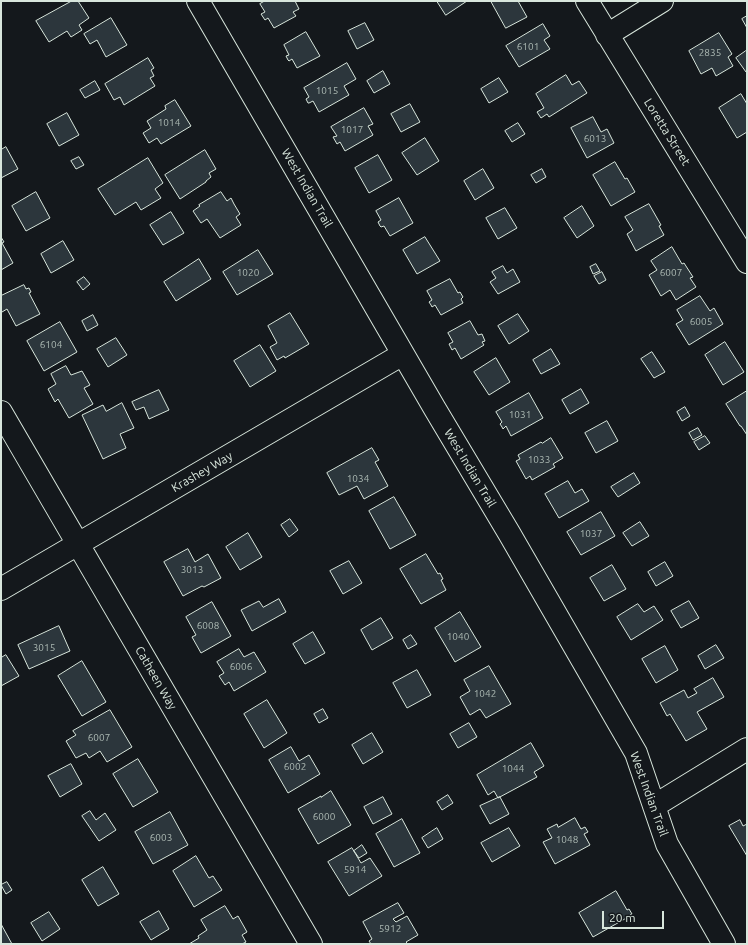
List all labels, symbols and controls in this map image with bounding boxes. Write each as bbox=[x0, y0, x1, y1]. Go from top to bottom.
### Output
house number: 6101 bbox=[517, 41, 539, 53]
house number: 2835 bbox=[699, 47, 721, 59]
house number: 1015 bbox=[316, 85, 338, 97]
street label: Loretta Street bbox=[641, 96, 693, 168]
house number: 1014 bbox=[158, 117, 180, 129]
house number: 1017 bbox=[341, 124, 363, 136]
house number: 6013 bbox=[584, 133, 606, 145]
street label: West Indian Trail bbox=[279, 146, 335, 230]
house number: 1020 bbox=[237, 267, 259, 279]
house number: 6007 bbox=[660, 267, 682, 279]
house number: 6005 bbox=[690, 316, 712, 328]
house number: 6104 bbox=[40, 339, 62, 351]
house number: 1031 bbox=[509, 409, 531, 421]
street label: West Indian Trail bbox=[441, 426, 499, 510]
street label: Krashey Way bbox=[169, 449, 235, 495]
house number: 1033 bbox=[528, 454, 550, 466]
house number: 1034 bbox=[347, 473, 369, 485]
house number: 1037 bbox=[580, 528, 602, 540]
house number: 3013 bbox=[181, 564, 203, 576]
house number: 6008 bbox=[197, 620, 219, 632]
house number: 1040 bbox=[447, 631, 469, 643]
house number: 3015 bbox=[33, 642, 55, 654]
street label: Catheen Way bbox=[132, 644, 180, 712]
house number: 6006 bbox=[230, 661, 252, 673]
house number: 1042 bbox=[474, 688, 496, 700]
house number: 6007 bbox=[88, 732, 110, 744]
street label: West Indian Trail bbox=[627, 750, 671, 838]
house number: 6002 bbox=[284, 761, 306, 773]
house number: 1044 bbox=[502, 763, 524, 775]
house number: 6000 bbox=[313, 811, 335, 823]
house number: 6003 bbox=[150, 832, 172, 844]
house number: 1048 bbox=[556, 834, 578, 846]
house number: 5914 bbox=[344, 864, 366, 876]
scale bar bbox=[604, 903, 666, 929]
text: 20 m bbox=[609, 911, 636, 924]
house number: 5912 bbox=[379, 923, 401, 935]

